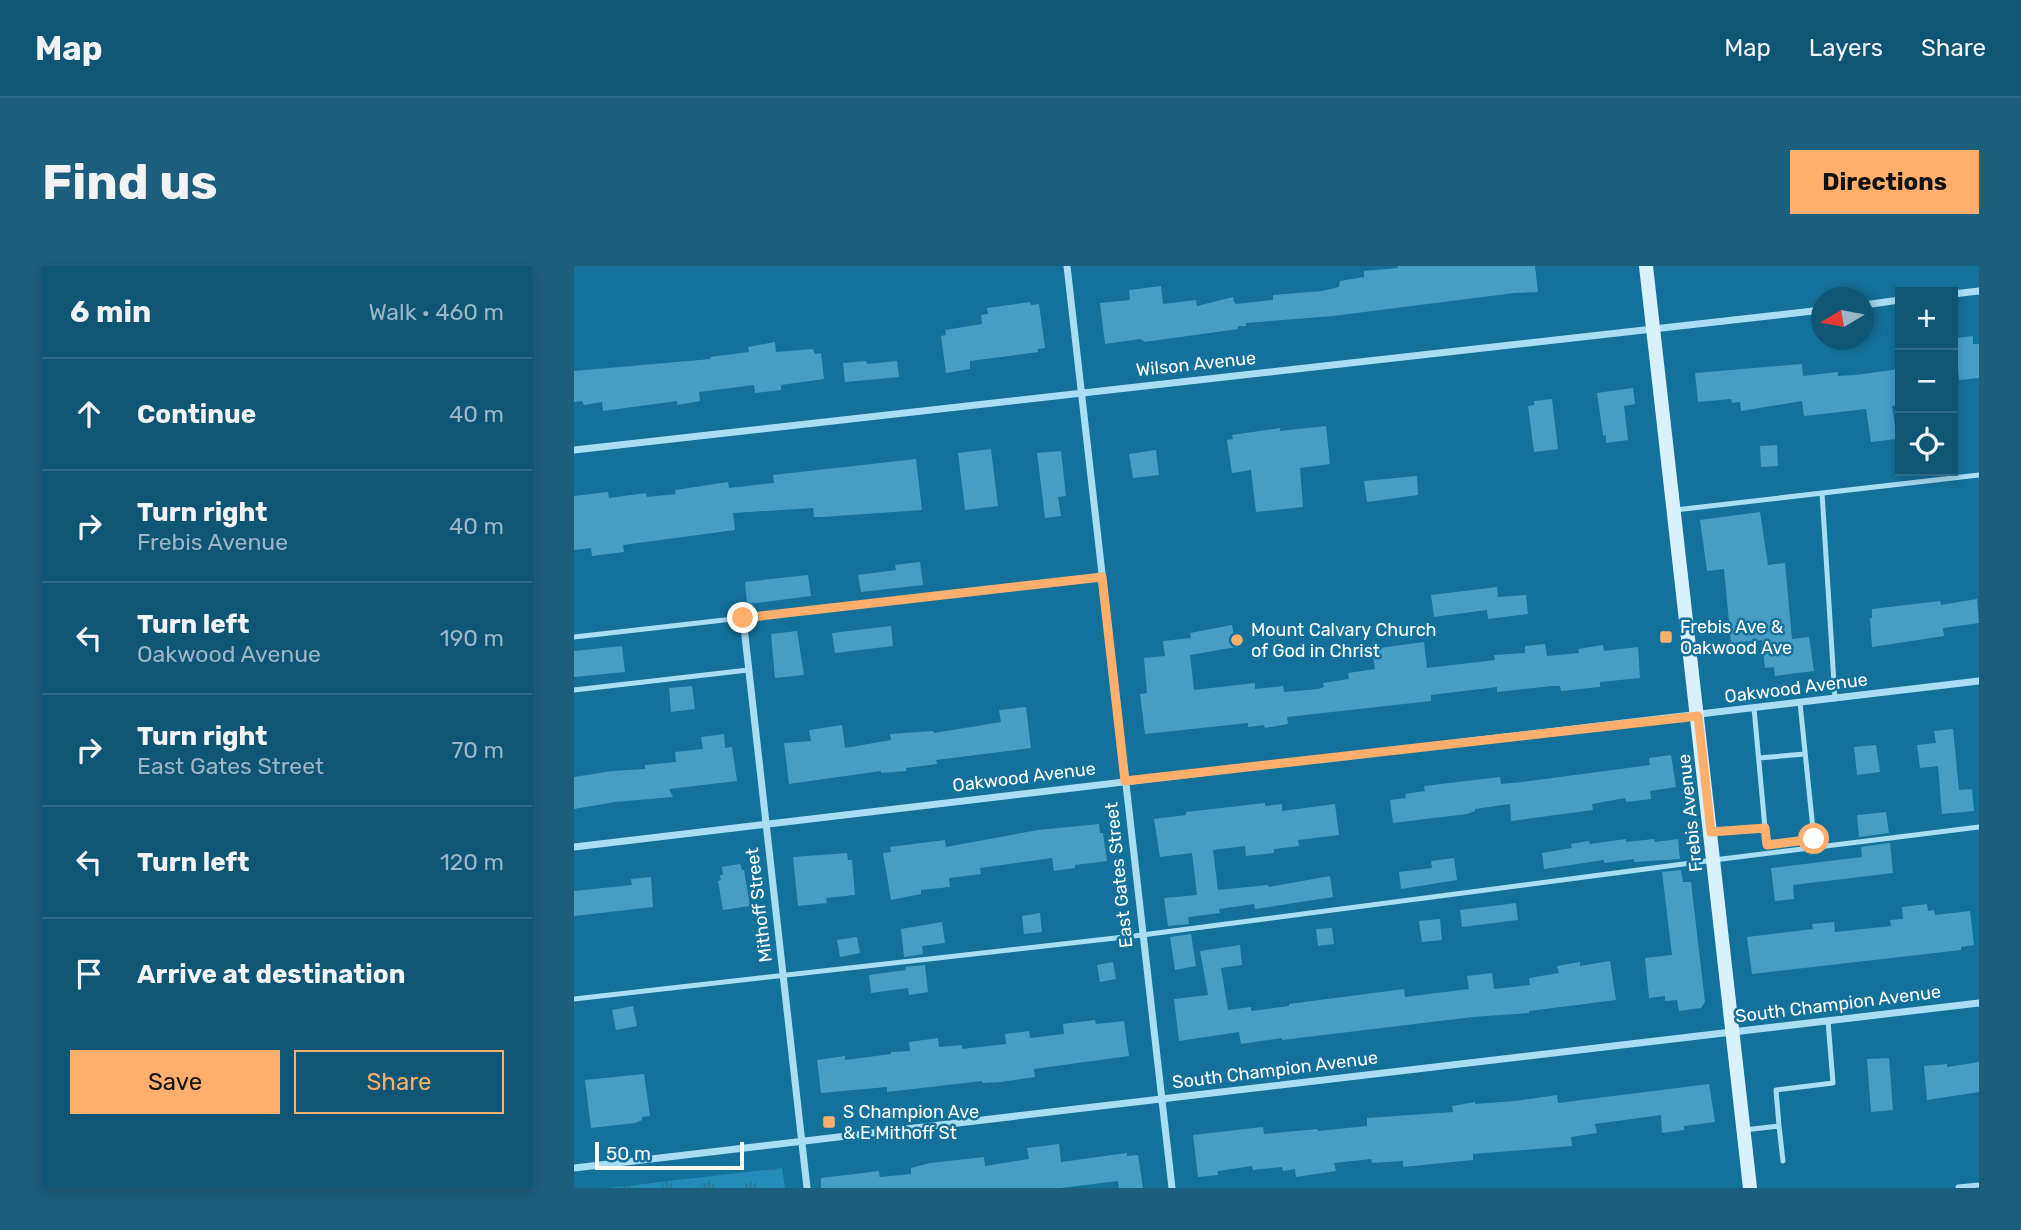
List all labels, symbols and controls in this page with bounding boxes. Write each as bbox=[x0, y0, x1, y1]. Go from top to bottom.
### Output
text: Map bbox=[35, 29, 103, 68]
text: Map bbox=[1724, 34, 1771, 62]
text: Layers bbox=[1809, 34, 1883, 62]
text: Share bbox=[1921, 34, 1986, 62]
button: Directions bbox=[1790, 150, 1979, 214]
text: Find us bbox=[42, 153, 218, 211]
north arrow bbox=[1811, 287, 1874, 350]
map controls bbox=[1895, 287, 1958, 476]
button: + bbox=[1895, 287, 1958, 350]
text: 6 min bbox=[70, 294, 151, 330]
text: Walk · 460 m bbox=[368, 298, 504, 326]
street label: Wilson Avenue bbox=[1135, 347, 1257, 381]
button: − bbox=[1895, 350, 1958, 413]
icon: ahead bbox=[70, 395, 108, 433]
text: Continue bbox=[137, 399, 256, 430]
text: 40 m bbox=[449, 400, 504, 428]
button: locate bbox=[1895, 413, 1958, 476]
text: Turn right bbox=[137, 497, 267, 528]
icon: right bbox=[70, 507, 108, 545]
text: 40 m bbox=[449, 512, 504, 540]
text: Frebis Avenue bbox=[137, 528, 288, 556]
route end bbox=[727, 602, 758, 633]
text: Turn left bbox=[137, 609, 249, 640]
place label: Frebis Ave & Oakwood Ave bbox=[1680, 616, 1792, 659]
icon: left bbox=[70, 619, 108, 657]
place label: Mount Calvary Church of God in Christ bbox=[1251, 619, 1437, 662]
text: 190 m bbox=[440, 624, 504, 652]
marker: Frebis Ave & Oakwood Ave bbox=[1658, 629, 1674, 645]
marker: Mount Calvary Church of God in Christ bbox=[1229, 632, 1245, 648]
text: Oakwood Avenue bbox=[137, 640, 321, 668]
street label: Oakwood Avenue bbox=[1723, 668, 1869, 708]
text: Turn right bbox=[137, 721, 267, 752]
icon: right bbox=[70, 731, 108, 769]
text: 70 m bbox=[452, 736, 504, 764]
text: East Gates Street bbox=[137, 752, 324, 780]
street label: Frebis Avenue bbox=[1673, 753, 1707, 873]
street label: Oakwood Avenue bbox=[951, 757, 1097, 797]
street label: East Gates Street bbox=[1100, 801, 1138, 949]
route start bbox=[1798, 823, 1829, 854]
icon: left bbox=[70, 843, 108, 881]
street label: Mithoff Street bbox=[741, 846, 777, 964]
text: Turn left bbox=[137, 847, 249, 878]
text: 120 m bbox=[440, 848, 504, 876]
icon: arrive bbox=[70, 955, 108, 993]
text: Arrive at destination bbox=[137, 959, 405, 990]
street label: South Champion Avenue bbox=[1734, 980, 1942, 1028]
street label: South Champion Avenue bbox=[1171, 1046, 1379, 1094]
button: Save bbox=[70, 1050, 280, 1114]
button: Share bbox=[294, 1050, 504, 1114]
place label: S Champion Ave & E Mithoff St bbox=[843, 1101, 979, 1144]
marker: S Champion Ave & E Mithoff St bbox=[821, 1114, 837, 1130]
scale bar bbox=[595, 1139, 744, 1171]
text: 50 m bbox=[606, 1142, 651, 1165]

